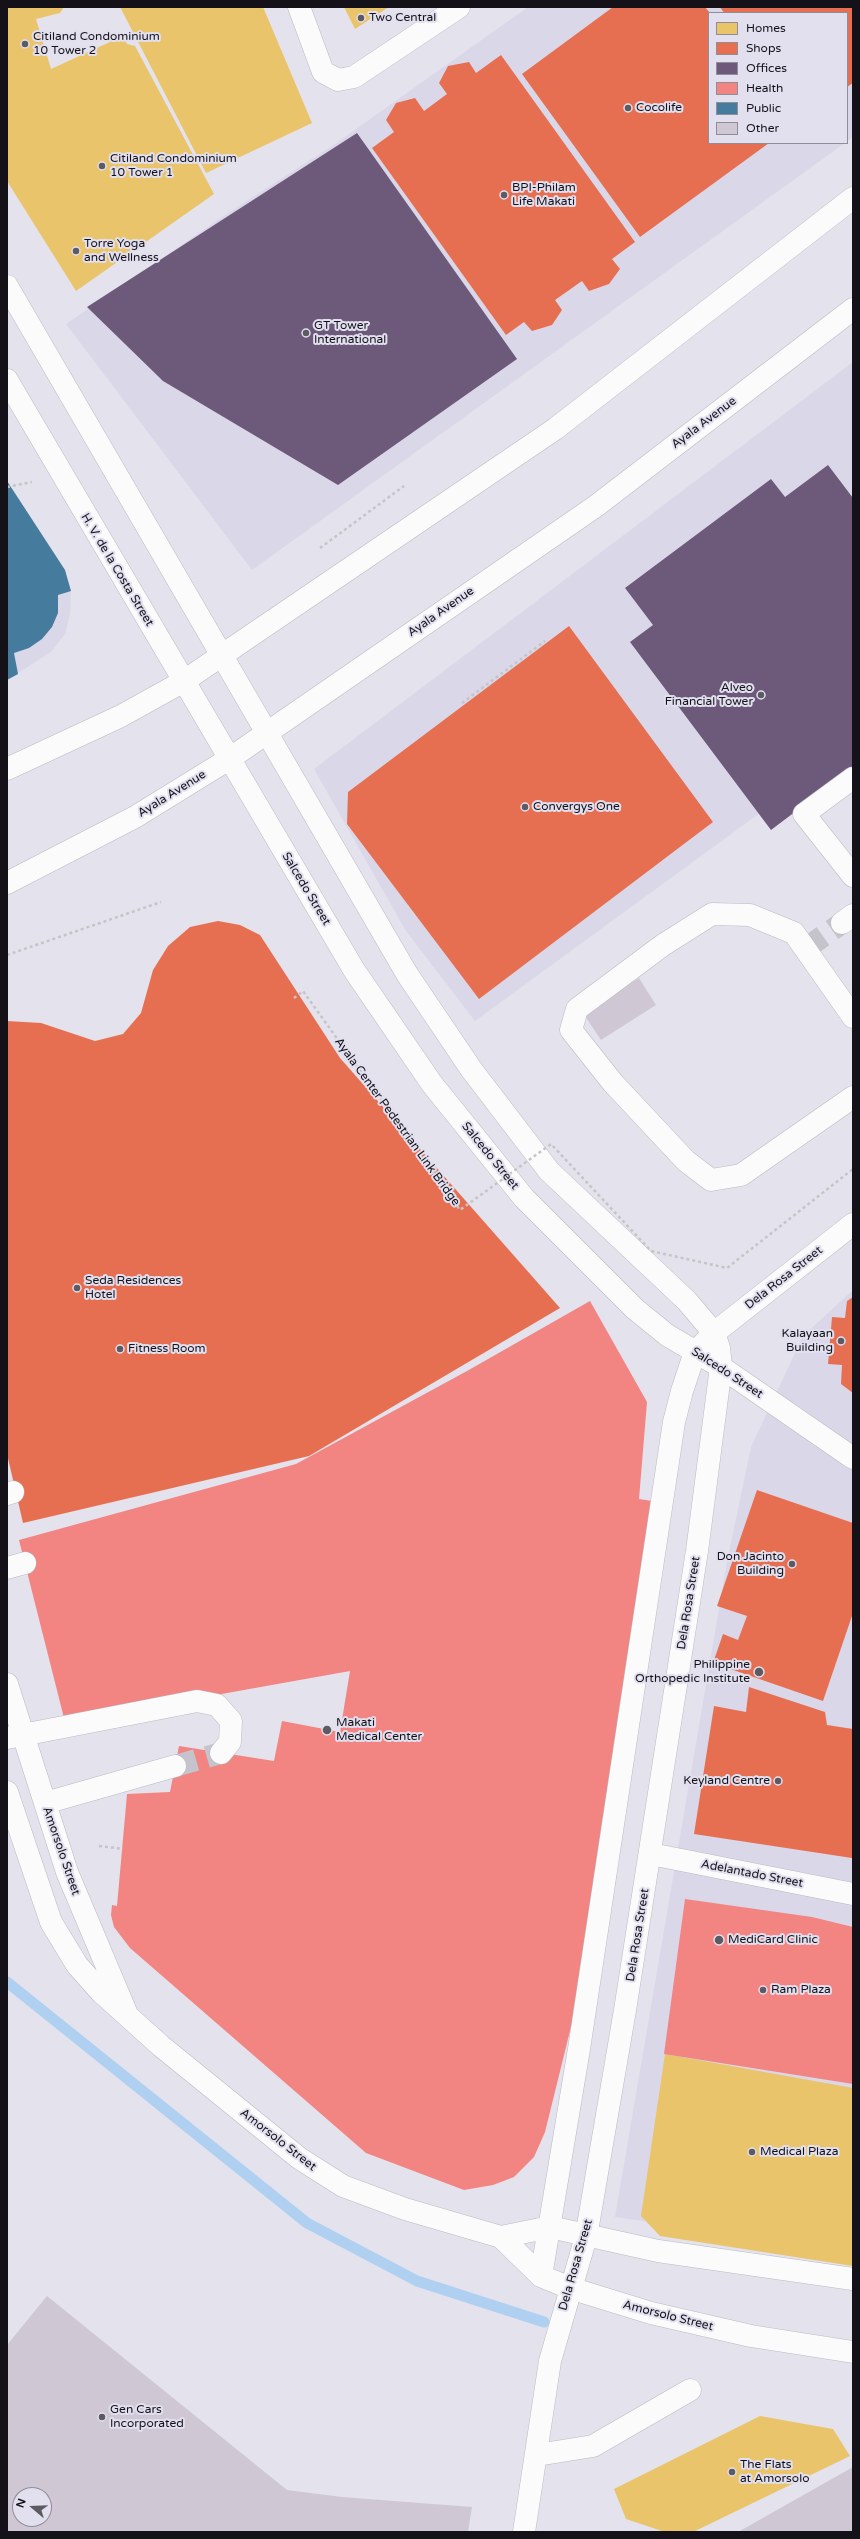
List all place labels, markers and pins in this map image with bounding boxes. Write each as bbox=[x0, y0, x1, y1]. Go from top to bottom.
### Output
place label: Two Central bbox=[369, 11, 436, 25]
marker: Two Central bbox=[356, 13, 366, 23]
place label: Citiland Condominium 10 Tower 2 bbox=[33, 30, 160, 58]
marker: Citiland Condominium 10 Tower 2 bbox=[20, 39, 30, 49]
place label: Cocolife bbox=[636, 101, 682, 115]
marker: Cocolife bbox=[623, 103, 633, 113]
place label: Citiland Condominium 10 Tower 1 bbox=[110, 152, 237, 180]
marker: Citiland Condominium 10 Tower 1 bbox=[97, 161, 107, 171]
place label: BPI-Philam Life Makati bbox=[512, 181, 576, 209]
marker: BPI-Philam Life Makati bbox=[499, 190, 509, 200]
place label: Torre Yoga and Wellness bbox=[84, 237, 159, 265]
marker: Torre Yoga and Wellness bbox=[71, 246, 81, 256]
place label: GT Tower International bbox=[314, 319, 386, 347]
marker: GT Tower International bbox=[301, 328, 311, 338]
place label: Alveo Financial Tower bbox=[665, 681, 753, 709]
marker: Alveo Financial Tower bbox=[756, 690, 766, 700]
place label: Convergys One bbox=[533, 800, 620, 814]
marker: Convergys One bbox=[520, 802, 530, 812]
place label: Seda Residences Hotel bbox=[85, 1274, 181, 1302]
marker: Seda Residences Hotel bbox=[72, 1283, 82, 1293]
place label: Kalayaan Building bbox=[781, 1327, 833, 1355]
marker: Kalayaan Building bbox=[836, 1336, 846, 1346]
place label: Fitness Room bbox=[128, 1342, 206, 1356]
marker: Fitness Room bbox=[115, 1344, 125, 1354]
place label: Don Jacinto Building bbox=[717, 1550, 784, 1578]
marker: Don Jacinto Building bbox=[787, 1559, 797, 1569]
place label: Philippine Orthopedic Institute bbox=[635, 1658, 750, 1686]
marker: Philippine Orthopedic Institute bbox=[753, 1666, 765, 1678]
place label: Makati Medical Center bbox=[336, 1716, 422, 1744]
marker: Makati Medical Center bbox=[321, 1724, 333, 1736]
place label: Keyland Centre bbox=[683, 1774, 770, 1788]
marker: Keyland Centre bbox=[773, 1776, 783, 1786]
place label: MediCard Clinic bbox=[728, 1933, 818, 1947]
marker: MediCard Clinic bbox=[713, 1934, 725, 1946]
place label: Ram Plaza bbox=[771, 1983, 831, 1997]
marker: Ram Plaza bbox=[758, 1985, 768, 1995]
place label: Medical Plaza bbox=[760, 2145, 838, 2159]
marker: Medical Plaza bbox=[747, 2147, 757, 2157]
place label: Gen Cars Incorporated bbox=[110, 2403, 184, 2431]
marker: Gen Cars Incorporated bbox=[97, 2412, 107, 2422]
place label: The Flats at Amorsolo bbox=[740, 2458, 809, 2486]
marker: The Flats at Amorsolo bbox=[727, 2467, 737, 2477]

